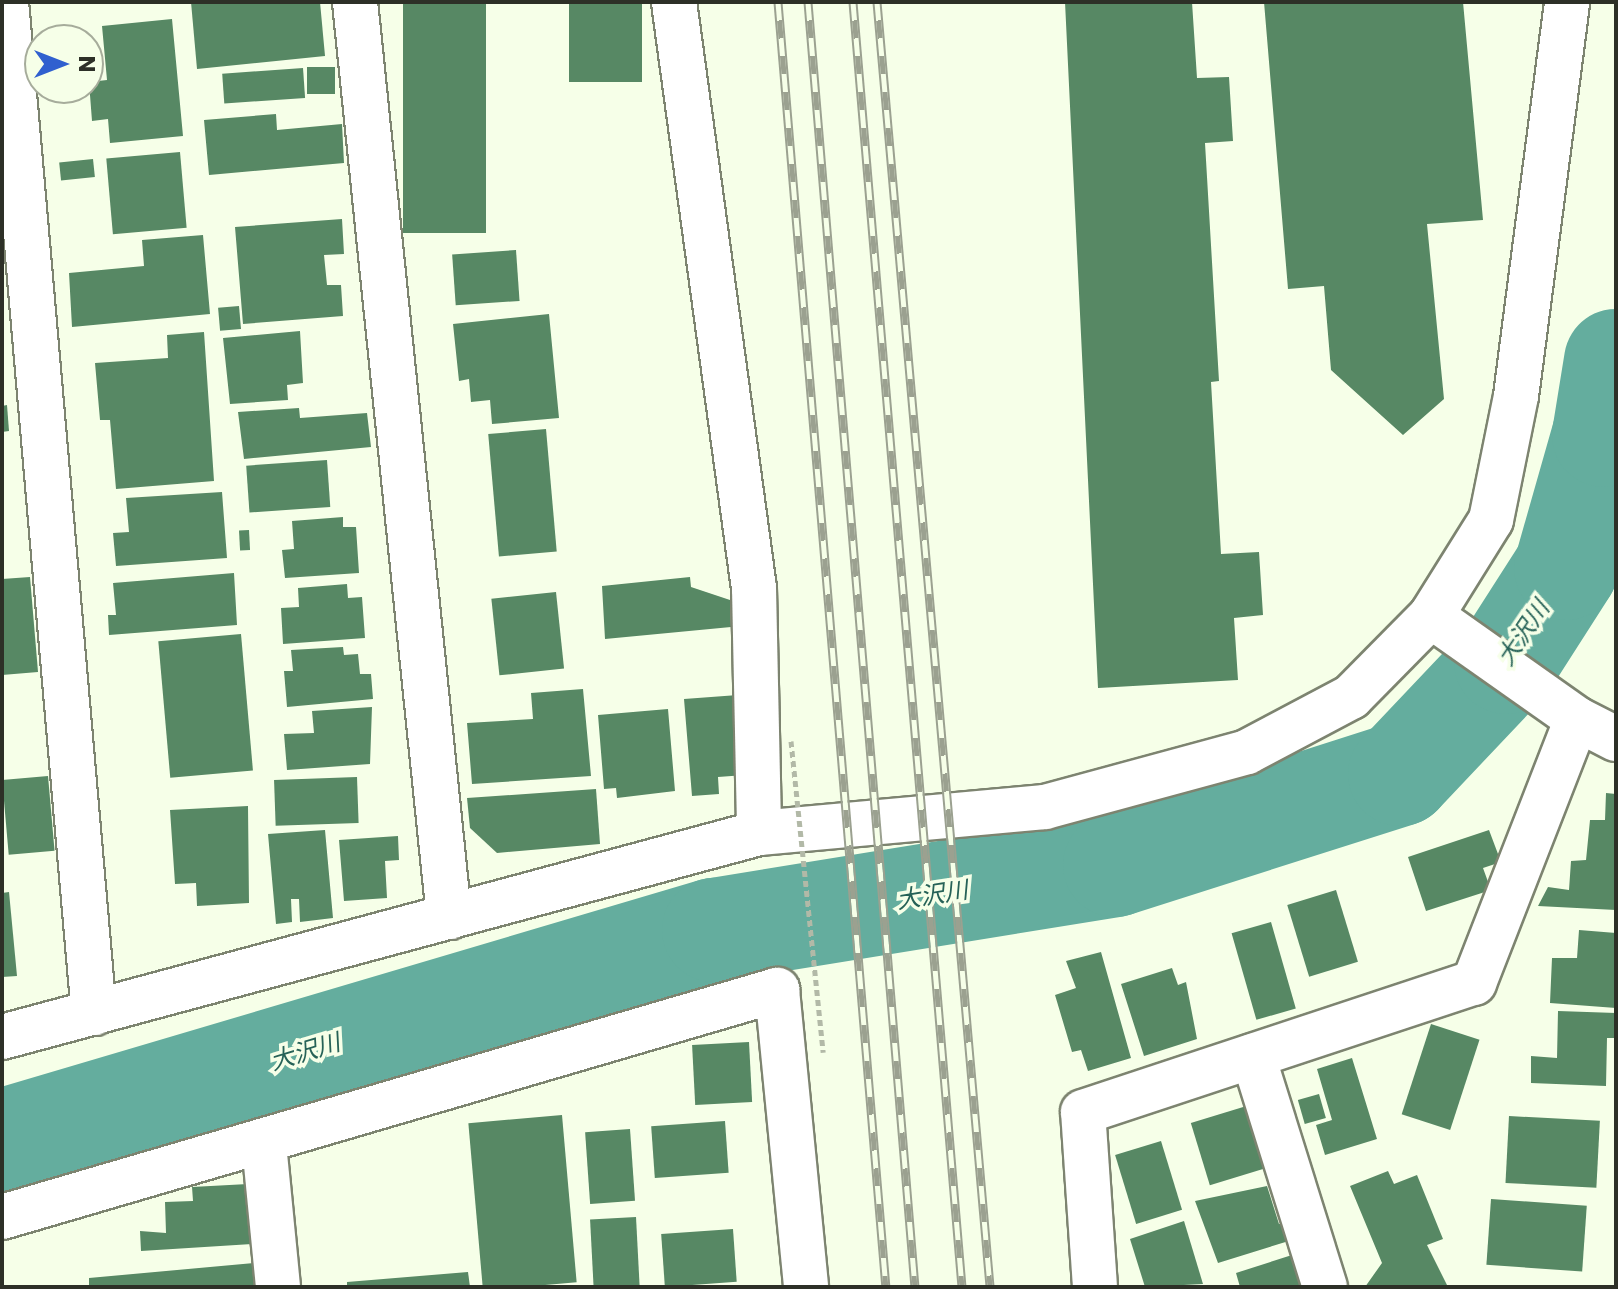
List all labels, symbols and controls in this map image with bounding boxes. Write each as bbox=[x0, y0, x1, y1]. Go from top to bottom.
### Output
north arrow bbox=[24, 24, 104, 104]
text: N bbox=[71, 56, 102, 72]
water label: 大沢川 bbox=[1491, 595, 1555, 671]
water label: 大沢川 bbox=[894, 875, 970, 915]
water label: 大沢川 bbox=[266, 1028, 344, 1076]

